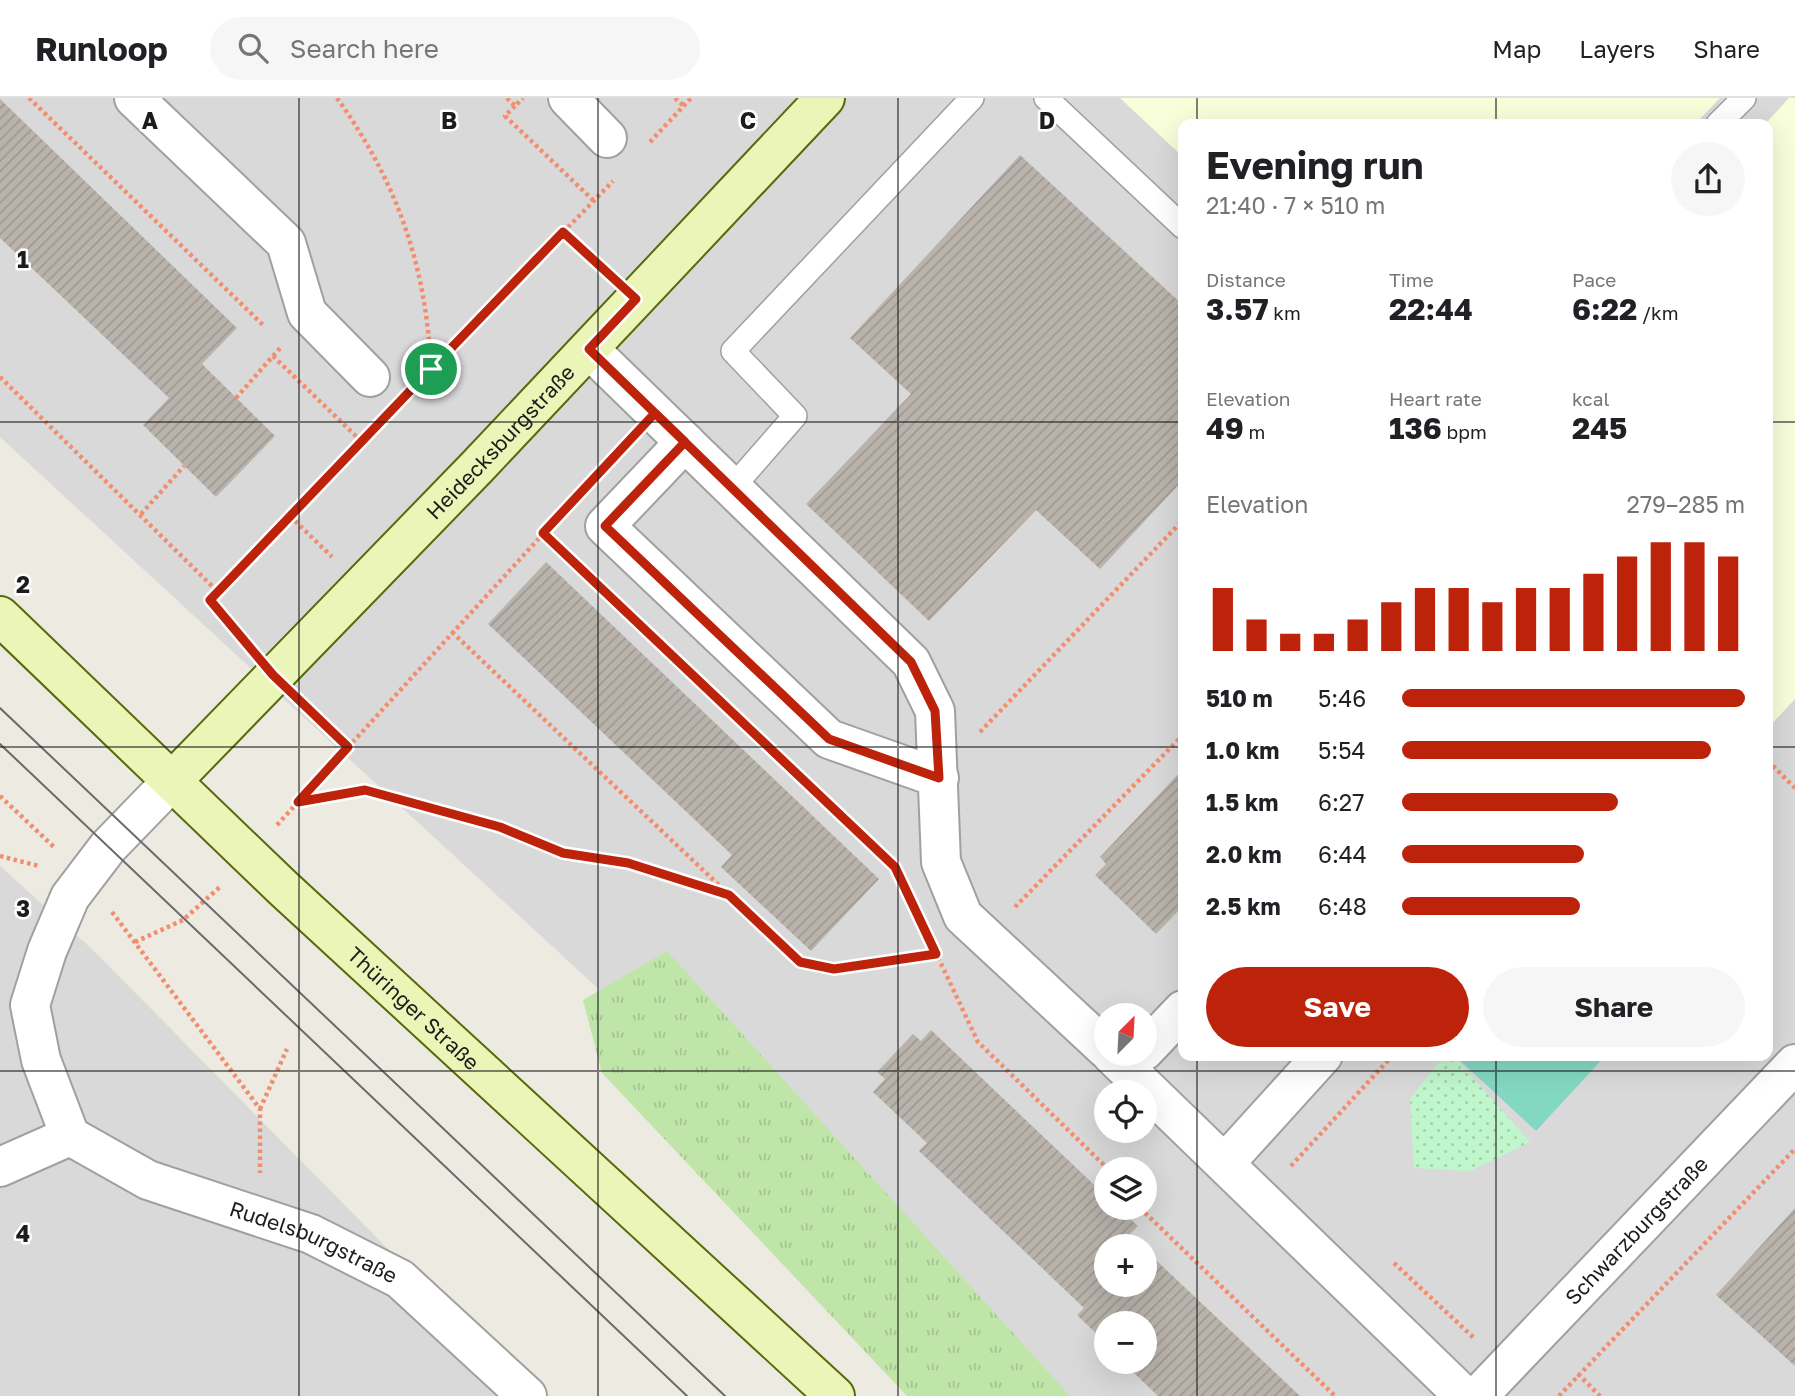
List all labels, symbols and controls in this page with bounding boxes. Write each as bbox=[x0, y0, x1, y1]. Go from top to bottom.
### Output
search box bbox=[210, 17, 700, 80]
text: Runloop bbox=[35, 29, 168, 68]
icon: search bbox=[234, 29, 272, 67]
text: Search here bbox=[290, 33, 439, 64]
text: Map bbox=[1492, 34, 1541, 63]
text: Layers bbox=[1579, 34, 1655, 63]
text: Share bbox=[1693, 34, 1760, 63]
text: A bbox=[142, 106, 159, 134]
text: B bbox=[441, 106, 457, 134]
text: C bbox=[740, 106, 756, 134]
text: D bbox=[1039, 106, 1055, 134]
text: Evening run bbox=[1206, 142, 1424, 187]
button: share bbox=[1671, 142, 1745, 216]
text: 21:40 · 7 × 510 m bbox=[1206, 191, 1385, 219]
text: 1 bbox=[17, 245, 29, 273]
text: Distance bbox=[1206, 268, 1286, 291]
text: Time bbox=[1389, 268, 1434, 291]
text: Pace bbox=[1572, 268, 1616, 291]
text: 3.57 bbox=[1206, 291, 1269, 327]
text: 22:44 bbox=[1389, 291, 1473, 327]
text: 6:22 bbox=[1572, 291, 1637, 327]
text: km bbox=[1269, 301, 1301, 324]
text: /km bbox=[1637, 301, 1679, 324]
pin bbox=[401, 339, 461, 399]
icon: arrive bbox=[412, 350, 450, 388]
street label: Heidecksburgstraße bbox=[421, 359, 580, 525]
text: Elevation bbox=[1206, 387, 1291, 410]
text: Heart rate bbox=[1389, 387, 1482, 410]
text: kcal bbox=[1572, 387, 1610, 410]
text: 49 bbox=[1206, 410, 1244, 446]
text: 136 bbox=[1389, 410, 1442, 446]
text: 245 bbox=[1572, 410, 1627, 446]
text: m bbox=[1244, 420, 1265, 443]
text: bpm bbox=[1442, 420, 1487, 443]
text: Elevation bbox=[1206, 490, 1308, 518]
text: 279–285 m bbox=[1627, 490, 1745, 518]
text: 2 bbox=[16, 570, 30, 598]
text: 510 m bbox=[1206, 684, 1273, 712]
text: 5:46 bbox=[1318, 684, 1366, 712]
text: 1.0 km bbox=[1206, 736, 1279, 764]
text: 5:54 bbox=[1318, 736, 1366, 764]
text: 1.5 km bbox=[1206, 788, 1278, 816]
text: 6:27 bbox=[1318, 788, 1364, 816]
text: 2.0 km bbox=[1206, 840, 1282, 868]
text: 6:44 bbox=[1318, 840, 1367, 868]
text: 2.5 km bbox=[1206, 892, 1281, 920]
text: 6:48 bbox=[1318, 892, 1367, 920]
text: 3 bbox=[16, 894, 30, 922]
street label: Thüringer Straße bbox=[342, 941, 485, 1075]
button: Save bbox=[1206, 967, 1469, 1047]
button: Share bbox=[1483, 967, 1745, 1047]
north arrow bbox=[1094, 1003, 1157, 1066]
map controls bbox=[1094, 1003, 1157, 1374]
button: locate bbox=[1094, 1080, 1157, 1143]
street label: Schwarzburgstraße bbox=[1559, 1151, 1713, 1310]
button: layers bbox=[1094, 1157, 1157, 1220]
street label: Rudelsburgstraße bbox=[227, 1195, 402, 1289]
text: 4 bbox=[16, 1219, 30, 1247]
button: + bbox=[1094, 1234, 1157, 1297]
button: − bbox=[1094, 1311, 1157, 1374]

